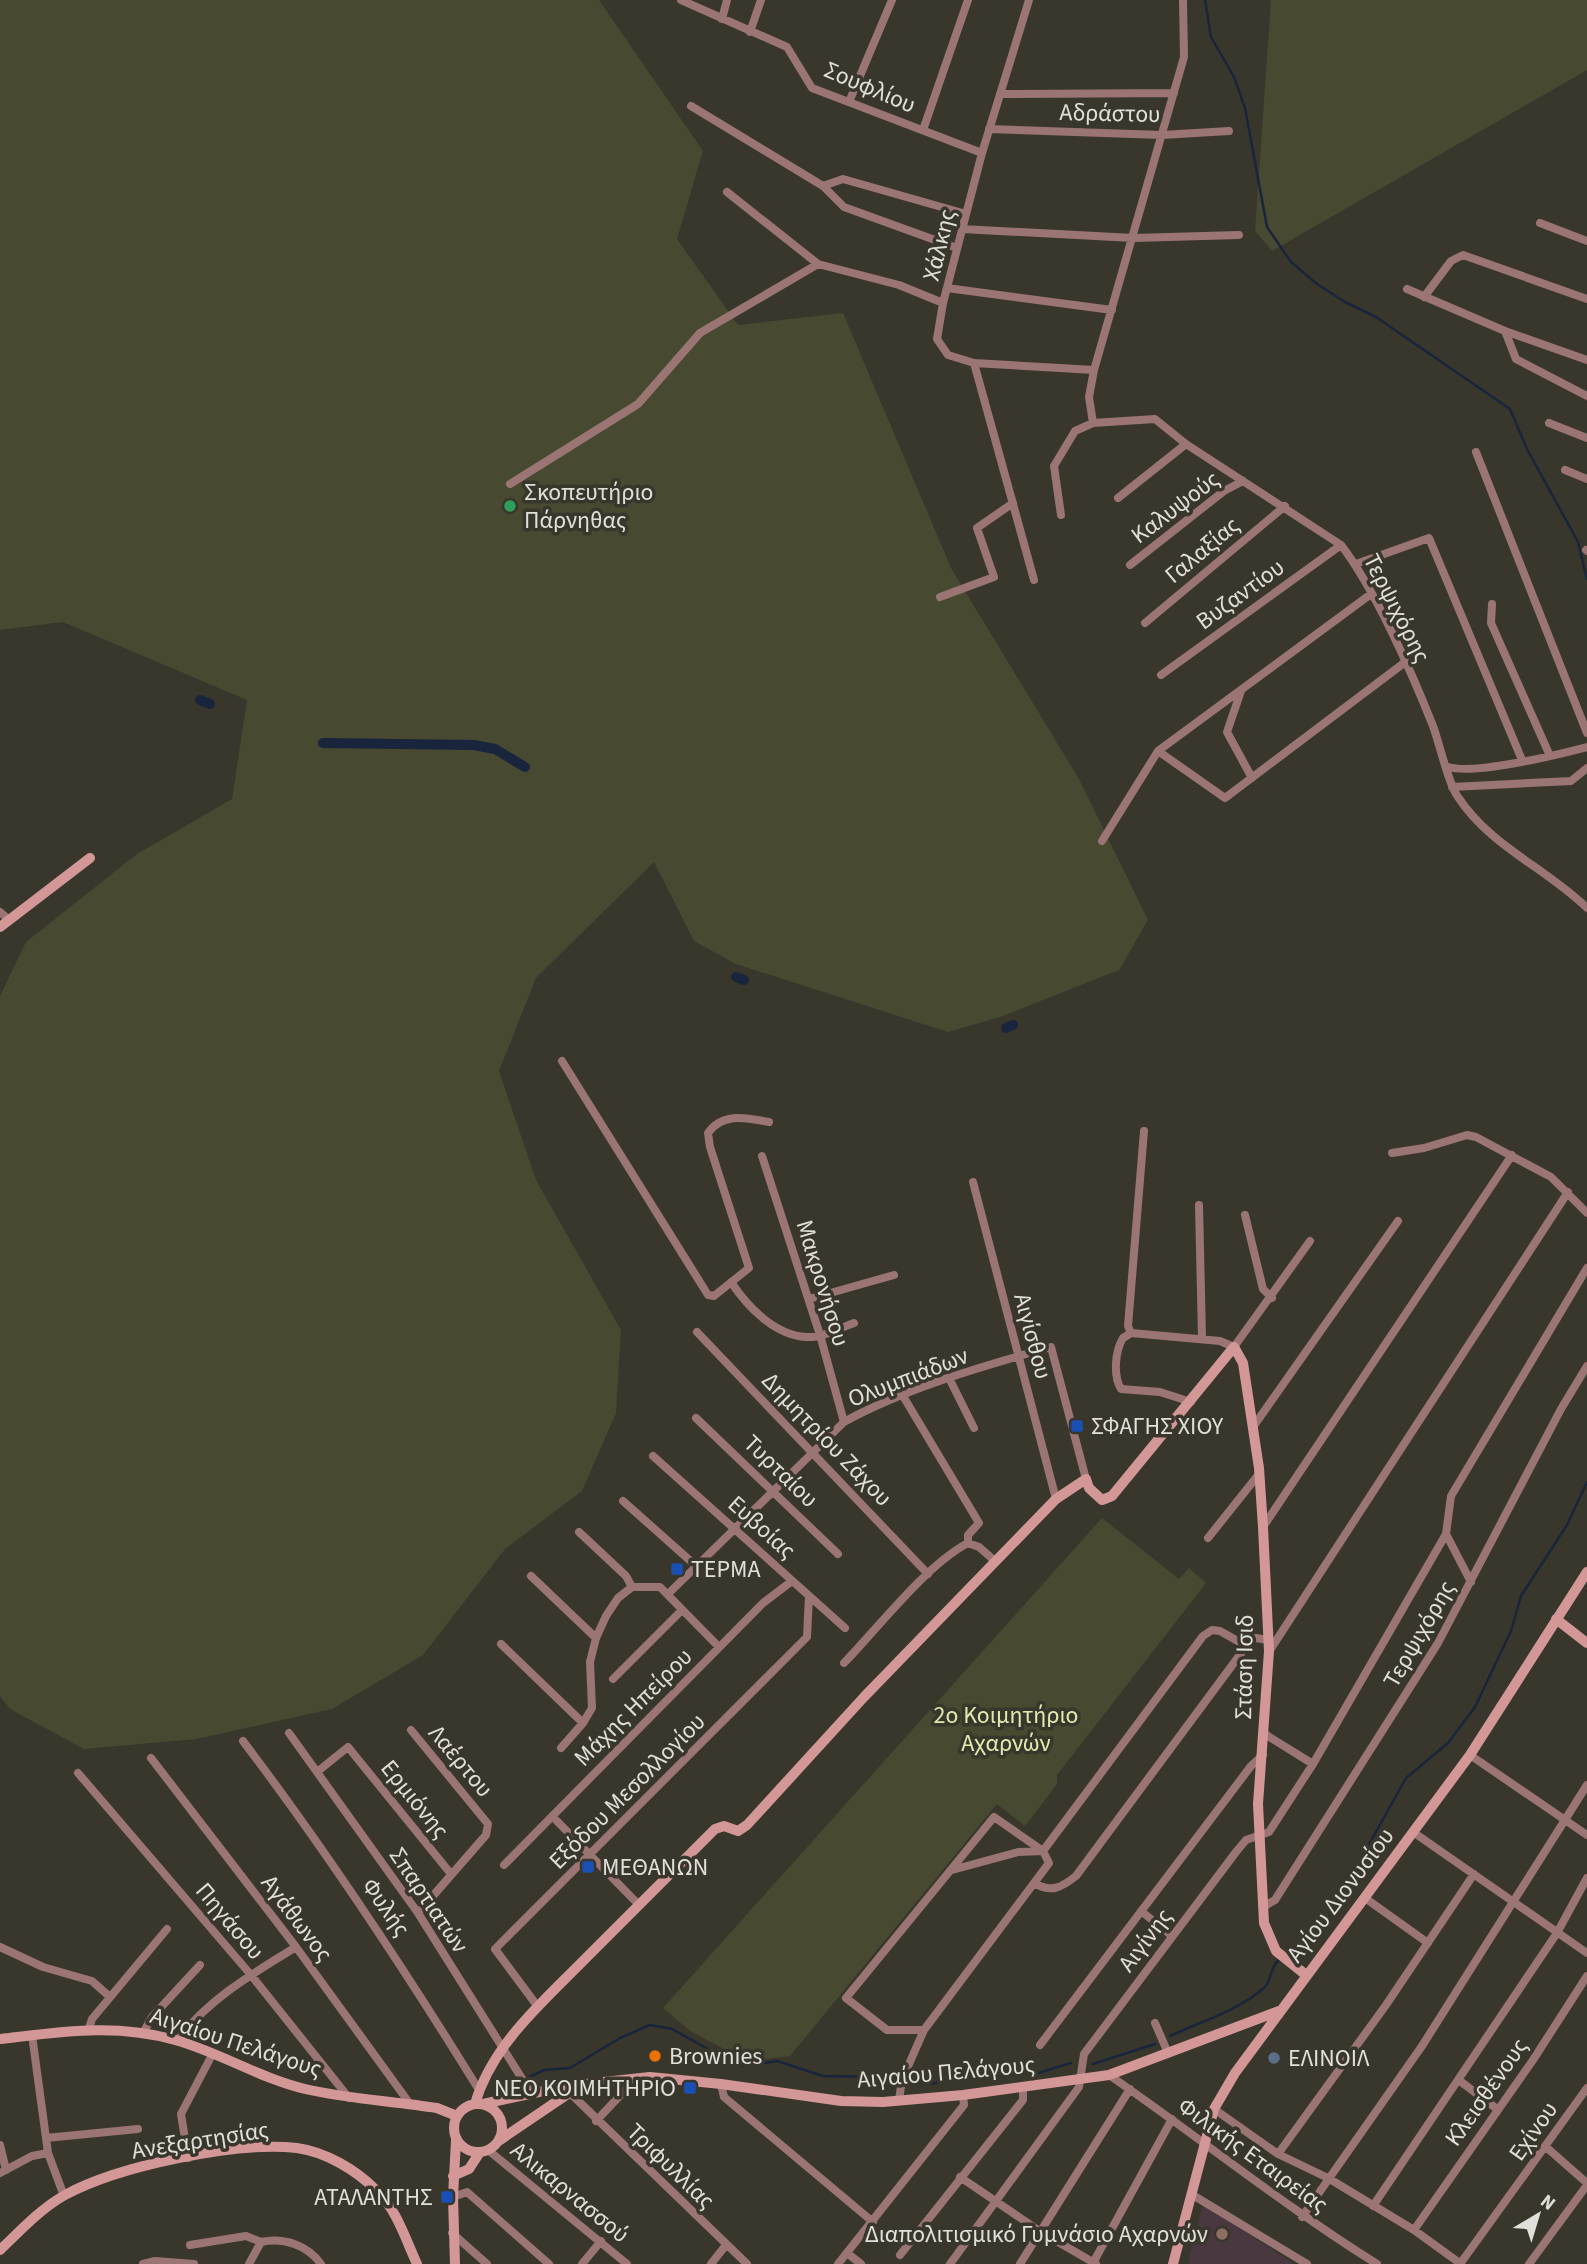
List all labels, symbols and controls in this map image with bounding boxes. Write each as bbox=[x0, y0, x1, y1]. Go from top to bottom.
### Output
street label: Σουφλίου bbox=[819, 52, 921, 122]
street label: Αδράστου bbox=[1059, 95, 1161, 132]
street label: Χάλκης bbox=[914, 206, 965, 285]
street label: Καλυψούς bbox=[1124, 462, 1227, 552]
place label: Σκοπευτήριο Πάρνηθας bbox=[524, 475, 653, 538]
marker: Σκοπευτήριο Πάρνηθας bbox=[502, 498, 518, 514]
street label: Γαλαξίας bbox=[1157, 509, 1247, 592]
street label: Τερψιχόρης bbox=[1354, 548, 1439, 669]
street label: Βυζαντίου bbox=[1189, 550, 1292, 638]
street label: Μακρονήσου bbox=[787, 1216, 858, 1351]
street label: Αιγίσθου bbox=[1004, 1289, 1061, 1383]
street label: Ολυμπιάδων bbox=[843, 1338, 974, 1416]
street label: Δημητρίου Ζάχου bbox=[753, 1364, 900, 1515]
place label: ΣΦΑΓΗΣ ΧΙΟΥ bbox=[1091, 1409, 1224, 1444]
marker: ΣΦΑΓΗΣ ΧΙΟΥ bbox=[1069, 1418, 1085, 1434]
street label: Τυρταίου bbox=[735, 1427, 826, 1516]
street label: Ευβοίας bbox=[720, 1487, 803, 1567]
place label: ΤΕΡΜΑ bbox=[691, 1552, 761, 1587]
marker: ΤΕΡΜΑ bbox=[669, 1561, 685, 1577]
street label: Τερψιχόρης bbox=[1375, 1574, 1464, 1694]
street label: Στάση Ισιδ bbox=[1226, 1614, 1263, 1720]
street label: Μάχης Ηπείρου bbox=[566, 1640, 701, 1775]
park label: 2ο Κοιμητήριο Αχαρνών bbox=[934, 1698, 1078, 1761]
street label: Εξόδου Μεσολλογίου bbox=[541, 1705, 714, 1878]
street label: Λαέρτου bbox=[420, 1718, 501, 1805]
street label: Ερμιόνης bbox=[372, 1752, 457, 1846]
street label: Αγίου Διονυσίου bbox=[1278, 1821, 1403, 1970]
street label: Σπαρτιατών bbox=[380, 1840, 477, 1960]
place label: ΜΕΘΑΝΩΝ bbox=[602, 1850, 708, 1885]
marker: ΜΕΘΑΝΩΝ bbox=[580, 1859, 596, 1875]
street label: Αγάθωνος bbox=[252, 1867, 341, 1969]
street label: Φυλής bbox=[353, 1871, 418, 1944]
street label: Πηγάσου bbox=[187, 1875, 272, 1968]
street label: Αιγίνης bbox=[1110, 1901, 1181, 1979]
street label: Αιγαίου Πελάγους bbox=[146, 1998, 326, 2087]
street label: Κλεισθένους bbox=[1436, 2031, 1537, 2153]
place label: Brownies bbox=[669, 2039, 762, 2074]
place label: ΕΛΙΝΟΙΛ bbox=[1288, 2041, 1370, 2076]
street label: Αιγαίου Πελάγους bbox=[856, 2047, 1036, 2098]
marker: Brownies bbox=[647, 2048, 663, 2064]
marker: ΕΛΙΝΟΙΛ bbox=[1266, 2050, 1282, 2066]
place label: ΝΕΟ ΚΟΙΜΗΤΗΡΙΟ bbox=[494, 2071, 676, 2106]
marker: ΝΕΟ ΚΟΙΜΗΤΗΡΙΟ bbox=[682, 2080, 698, 2096]
street label: Φιλικής Εταιρείας bbox=[1170, 2089, 1335, 2222]
street label: Εχίνου bbox=[1500, 2094, 1567, 2168]
street label: Ανεξαρτησίας bbox=[129, 2112, 271, 2169]
street label: Τριφυλλίας bbox=[619, 2115, 723, 2217]
street label: Αλικαρνασσού bbox=[503, 2133, 637, 2251]
place label: ΑΤΑΛΑΝΤΗΣ bbox=[314, 2180, 433, 2215]
north arrow bbox=[1503, 2180, 1573, 2250]
text: N bbox=[1534, 2188, 1561, 2217]
marker: ΑΤΑΛΑΝΤΗΣ bbox=[439, 2189, 455, 2205]
place label: Διαπολιτισμικό Γυμνάσιο Αχαρνών bbox=[865, 2217, 1208, 2252]
marker: Διαπολιτισμικό Γυμνάσιο Αχαρνών bbox=[1214, 2226, 1230, 2242]

